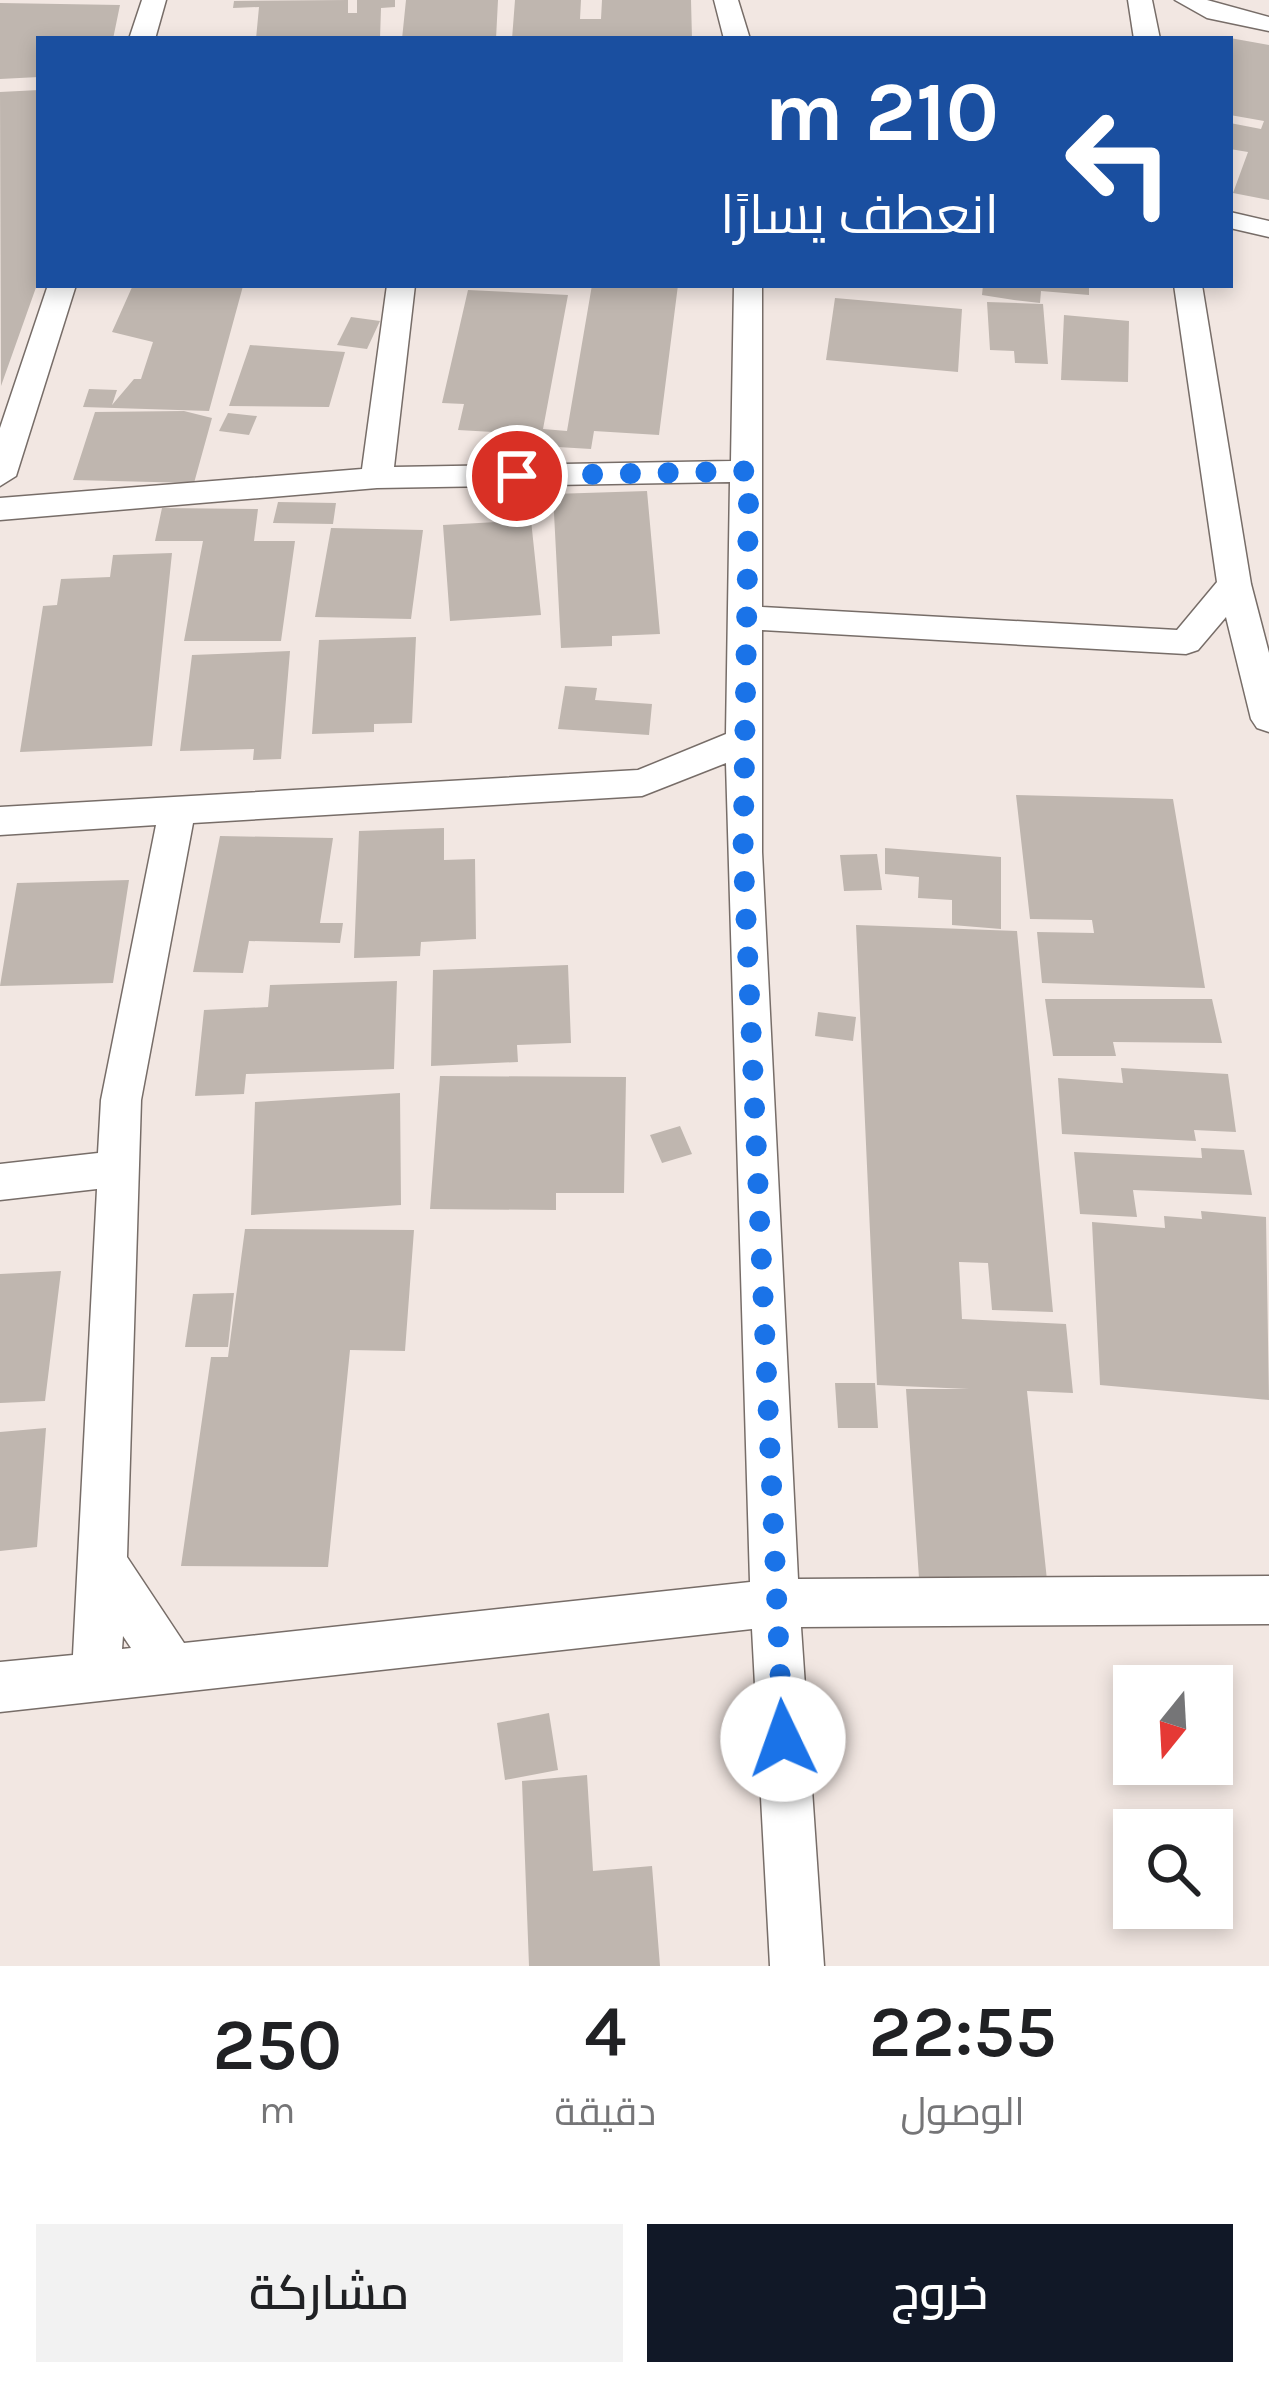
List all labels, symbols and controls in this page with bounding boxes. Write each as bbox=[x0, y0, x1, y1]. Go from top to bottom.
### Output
text: 210 m bbox=[764, 63, 999, 161]
icon: left bbox=[1041, 84, 1197, 240]
text: انعطف يسارًا bbox=[720, 183, 999, 247]
pin bbox=[466, 425, 568, 527]
icon: arrive bbox=[484, 443, 550, 509]
north arrow bbox=[1113, 1665, 1233, 1785]
map controls bbox=[1113, 1665, 1233, 1929]
position arrow bbox=[720, 1676, 846, 1802]
button: search bbox=[1113, 1809, 1233, 1929]
text: 4 bbox=[584, 1990, 626, 2074]
text: 22:55 bbox=[869, 1990, 1056, 2074]
text: 250 bbox=[213, 2003, 342, 2087]
text: m bbox=[259, 2087, 296, 2133]
text: دقيقة bbox=[555, 2089, 656, 2135]
text: الوصول bbox=[900, 2089, 1025, 2135]
button: مشاركة bbox=[36, 2224, 623, 2362]
button: خروج bbox=[647, 2224, 1233, 2362]

